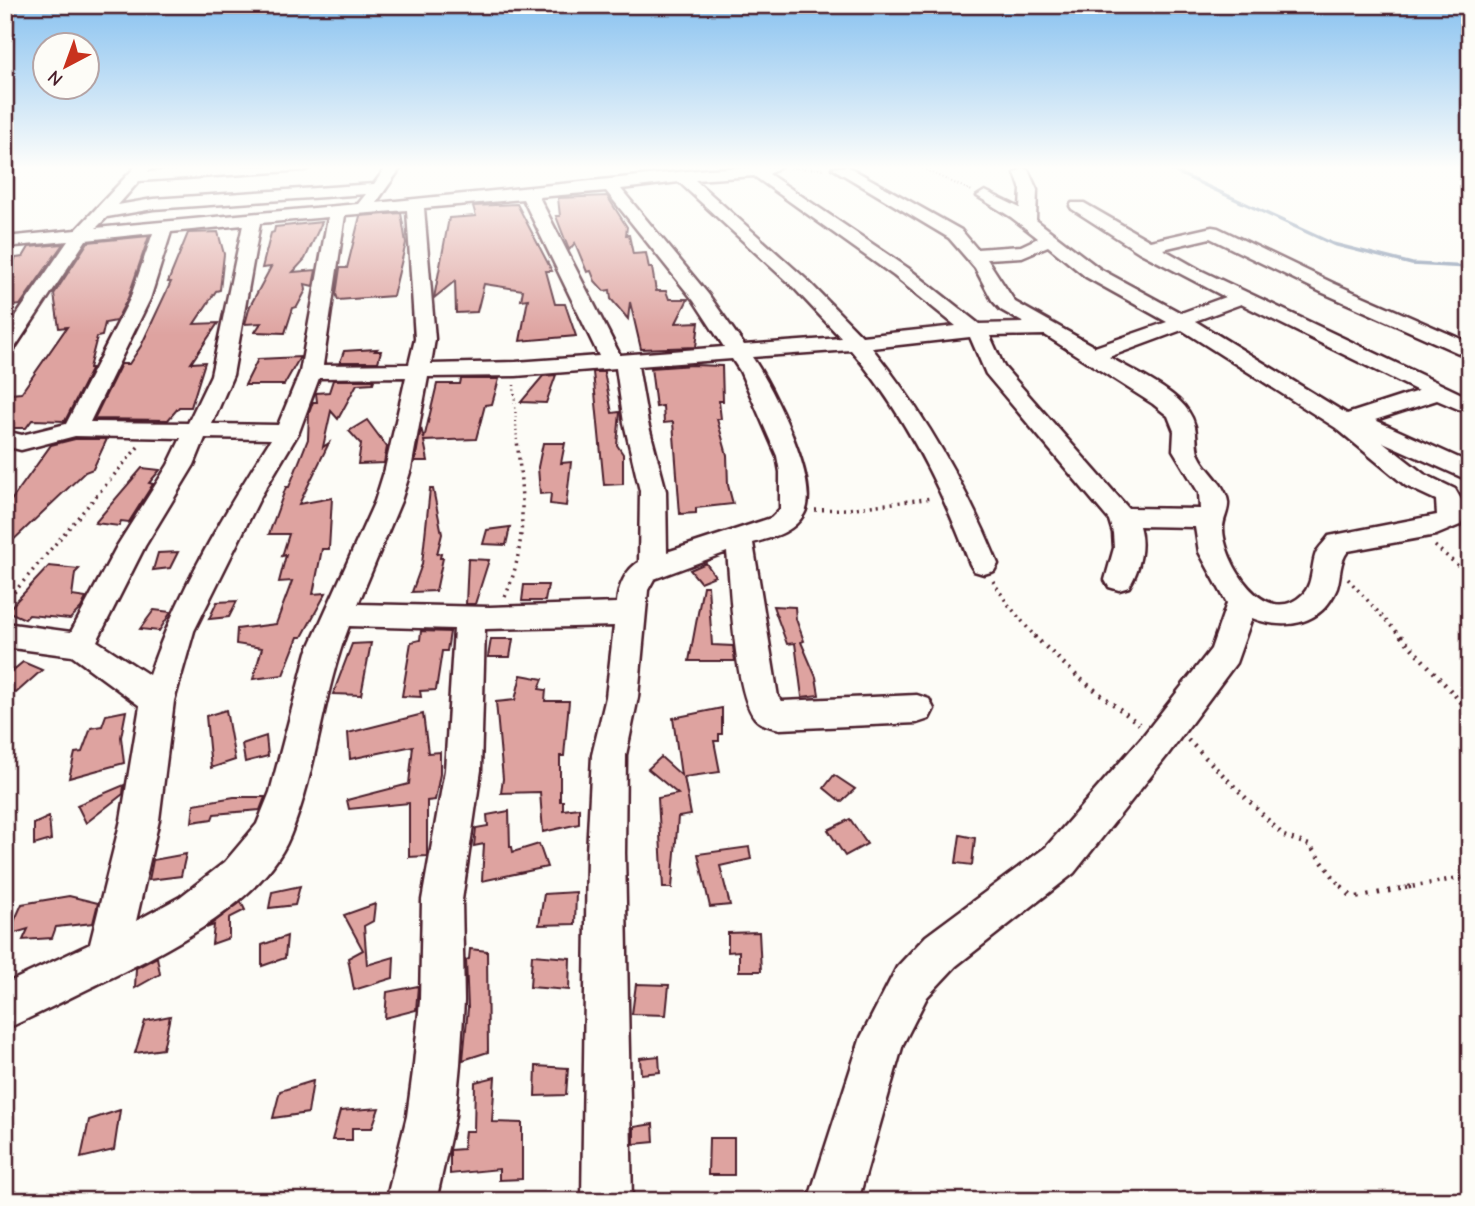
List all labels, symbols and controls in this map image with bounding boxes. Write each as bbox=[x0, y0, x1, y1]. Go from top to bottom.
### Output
north arrow bbox=[32, 32, 102, 102]
text: N bbox=[44, 66, 67, 90]

